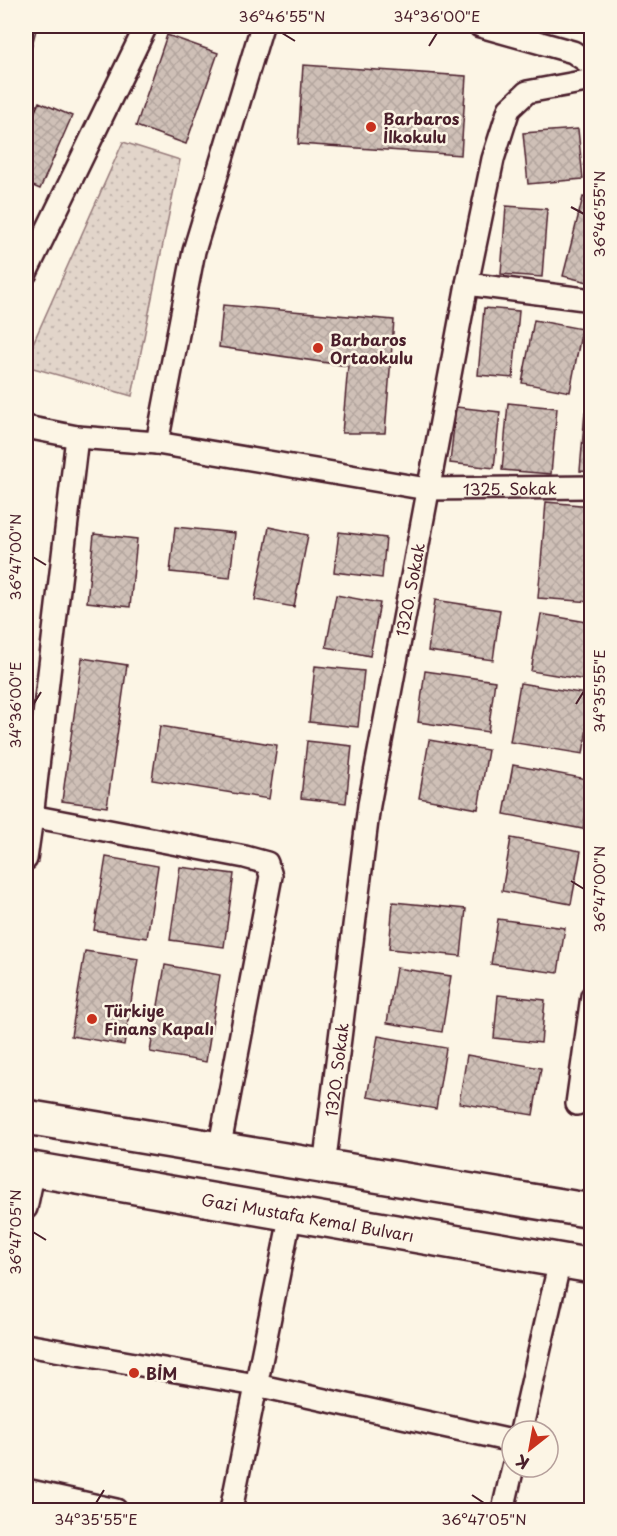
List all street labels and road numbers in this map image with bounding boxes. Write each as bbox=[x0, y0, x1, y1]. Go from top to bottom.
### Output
street label: 1325. Sokak bbox=[463, 475, 557, 501]
street label: 1320. Sokak bbox=[389, 541, 430, 638]
street label: 1320. Sokak bbox=[318, 1021, 354, 1118]
street label: Gazi Mustafa Kemal Bulvarı bbox=[200, 1187, 416, 1247]

